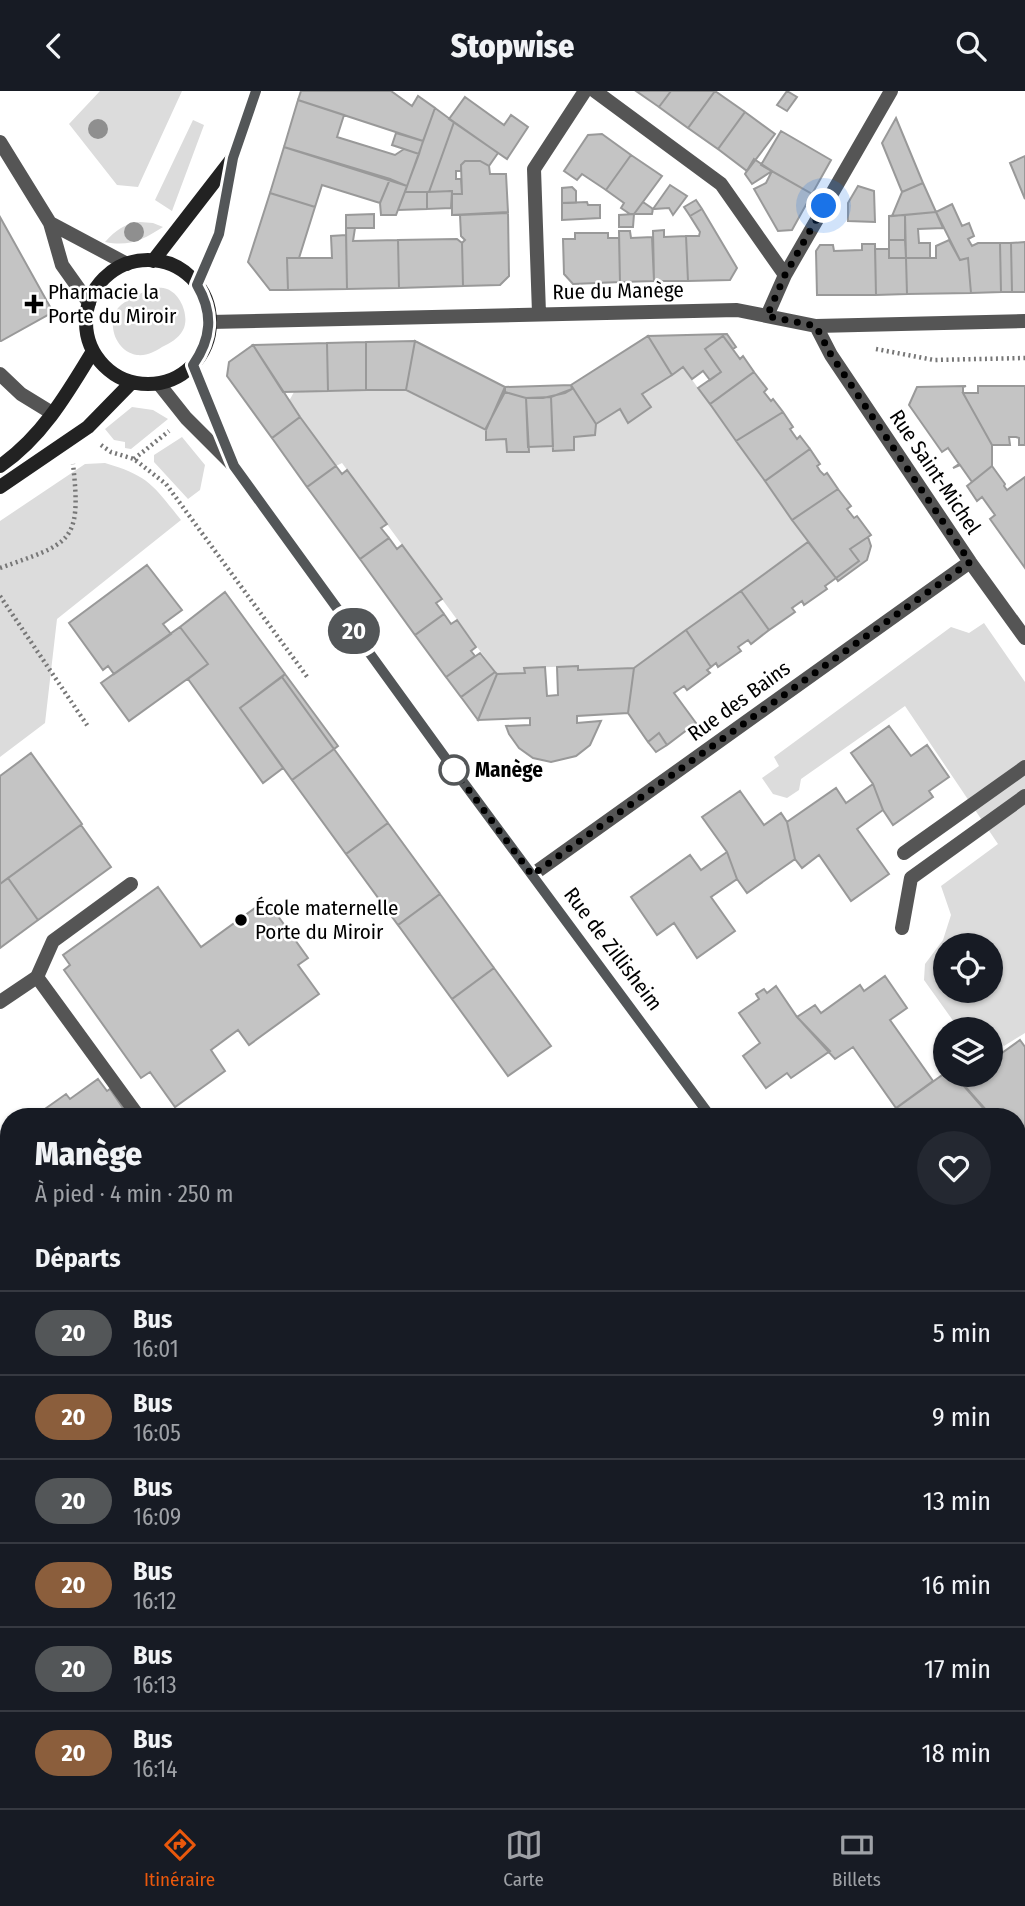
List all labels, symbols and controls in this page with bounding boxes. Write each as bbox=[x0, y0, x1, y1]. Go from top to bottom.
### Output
icon: back bbox=[35, 27, 73, 65]
text: Stopwise bbox=[451, 27, 574, 65]
icon: search bbox=[952, 27, 990, 65]
your location bbox=[806, 188, 841, 223]
street label: Rue du Manège bbox=[552, 277, 684, 305]
place label: Pharmacie la Porte du Miroir bbox=[48, 279, 177, 329]
marker: Pharmacie la Porte du Miroir bbox=[26, 296, 42, 312]
street label: Rue Saint-Michel bbox=[884, 405, 987, 540]
line badge: 20 bbox=[322, 608, 386, 654]
text: 20 bbox=[342, 617, 366, 645]
street label: Rue des Bains bbox=[683, 655, 795, 747]
marker: Manège bbox=[439, 755, 469, 785]
place label: Manège bbox=[475, 757, 543, 783]
street label: Rue de Zillisheim bbox=[558, 882, 668, 1016]
place label: École maternelle Porte du Miroir bbox=[255, 895, 398, 945]
marker: École maternelle Porte du Miroir bbox=[233, 912, 249, 928]
map controls bbox=[933, 933, 1003, 1087]
button: locate bbox=[933, 933, 1003, 1003]
button: layers bbox=[933, 1017, 1003, 1087]
button: heart bbox=[917, 1131, 991, 1205]
text: Manège bbox=[35, 1134, 142, 1174]
text: À pied · 4 min · 250 m bbox=[35, 1180, 234, 1208]
text: Départs bbox=[35, 1243, 121, 1274]
text: Bus bbox=[133, 1304, 172, 1335]
text: 5 min bbox=[933, 1318, 991, 1349]
text: 20 bbox=[61, 1319, 86, 1347]
text: 16:01 bbox=[133, 1335, 179, 1363]
text: Bus bbox=[133, 1388, 172, 1419]
text: 9 min bbox=[932, 1402, 991, 1433]
text: 20 bbox=[61, 1403, 86, 1431]
text: 16:05 bbox=[133, 1419, 181, 1447]
text: Bus bbox=[133, 1472, 172, 1503]
text: 13 min bbox=[923, 1486, 991, 1517]
text: 20 bbox=[61, 1487, 86, 1515]
text: 16:09 bbox=[133, 1503, 181, 1531]
text: Bus bbox=[133, 1556, 172, 1587]
text: 16 min bbox=[922, 1570, 991, 1601]
text: 20 bbox=[61, 1571, 86, 1599]
text: 16:12 bbox=[133, 1587, 176, 1615]
text: Bus bbox=[133, 1640, 172, 1671]
text: 17 min bbox=[924, 1654, 991, 1685]
text: 20 bbox=[61, 1655, 86, 1683]
text: 16:13 bbox=[133, 1671, 177, 1699]
text: Bus bbox=[133, 1724, 172, 1755]
text: 18 min bbox=[922, 1738, 991, 1769]
text: 20 bbox=[61, 1739, 86, 1767]
text: 16:14 bbox=[133, 1755, 177, 1783]
tab: Itinéraire bbox=[144, 1826, 215, 1891]
tab: Carte bbox=[503, 1826, 544, 1891]
tab: Billets bbox=[832, 1826, 881, 1891]

